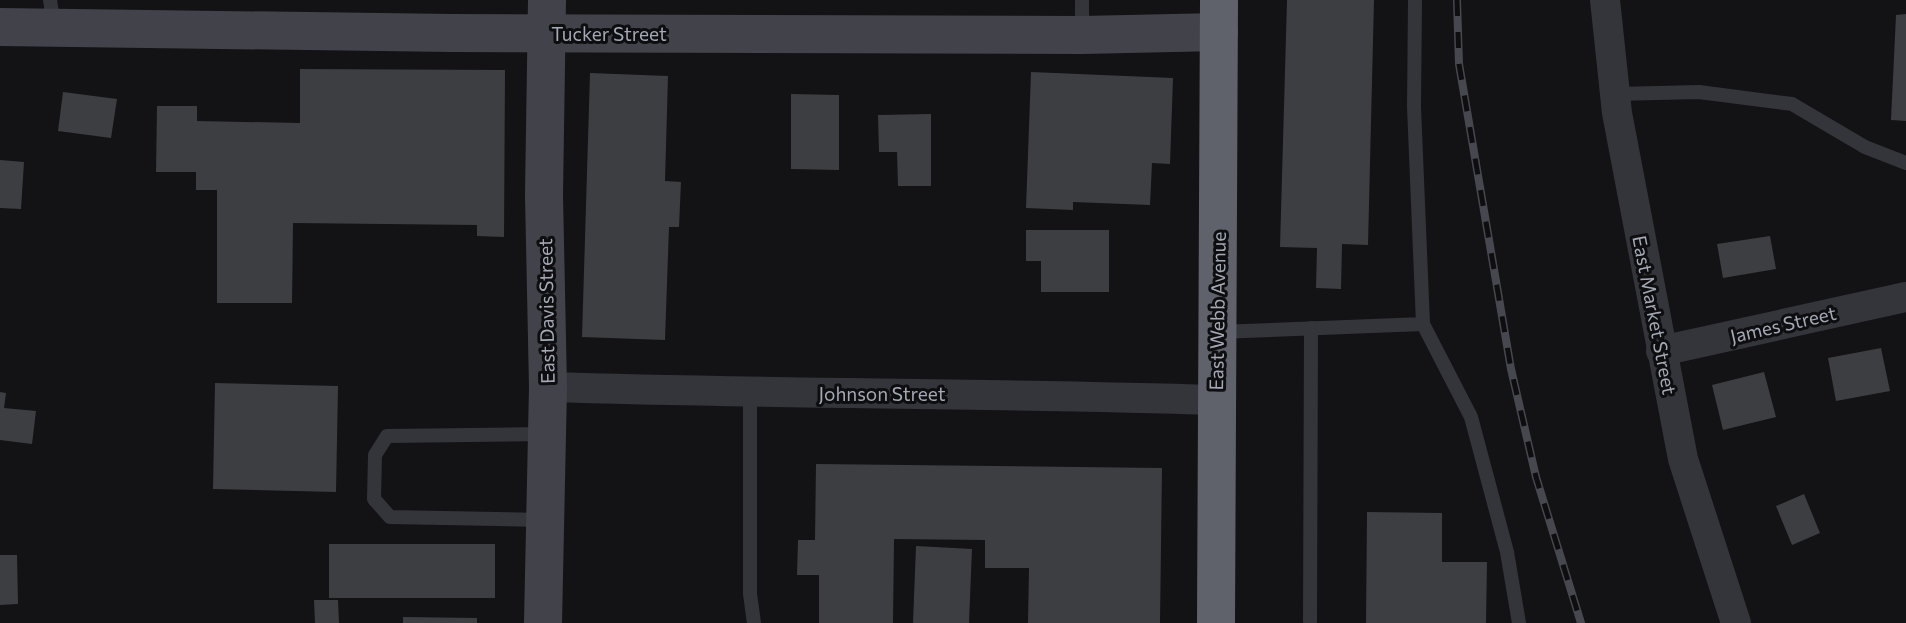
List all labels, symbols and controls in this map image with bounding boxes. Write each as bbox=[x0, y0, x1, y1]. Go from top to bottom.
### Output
street label: Tucker Street bbox=[551, 22, 667, 45]
street label: East Webb Avenue bbox=[1204, 231, 1230, 391]
street label: East Market Street bbox=[1628, 233, 1682, 397]
street label: East Davis Street bbox=[533, 238, 559, 384]
street label: James Street bbox=[1728, 301, 1838, 347]
street label: Johnson Street bbox=[819, 382, 946, 405]

